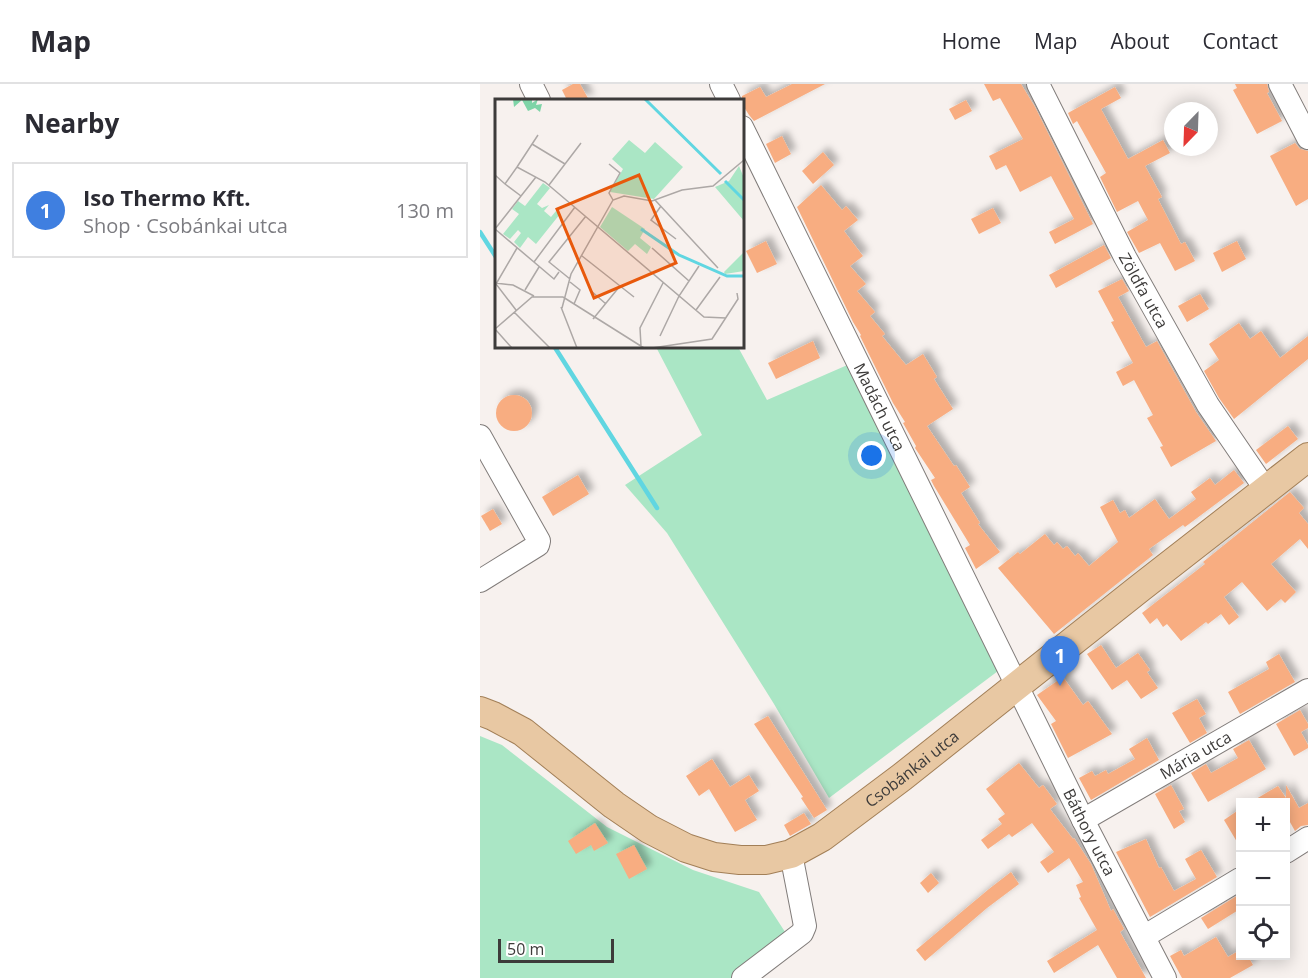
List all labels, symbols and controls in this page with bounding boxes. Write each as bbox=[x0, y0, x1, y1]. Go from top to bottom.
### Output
text: Map bbox=[30, 22, 91, 60]
text: Home bbox=[942, 27, 1001, 55]
text: Map bbox=[1034, 27, 1077, 55]
text: About bbox=[1110, 27, 1170, 55]
text: Contact bbox=[1203, 27, 1278, 55]
inset map bbox=[495, 99, 744, 348]
north arrow bbox=[1164, 102, 1218, 156]
text: Nearby bbox=[24, 105, 119, 141]
text: Iso Thermo Kft. bbox=[83, 182, 251, 212]
text: 1 bbox=[40, 197, 51, 224]
text: 130 m bbox=[396, 197, 454, 224]
text: Shop · Csobánkai utca bbox=[83, 212, 288, 239]
street label: Zöldfa utca bbox=[1114, 249, 1174, 332]
street label: Madách utca bbox=[849, 359, 911, 455]
your location bbox=[857, 441, 886, 470]
pin: 1 bbox=[1040, 636, 1080, 686]
street label: Csobánkai utca bbox=[860, 725, 963, 812]
street label: Mária utca bbox=[1156, 726, 1235, 784]
street label: Báthory utca bbox=[1058, 785, 1121, 879]
map controls bbox=[1236, 798, 1290, 960]
button: + bbox=[1236, 798, 1290, 852]
button: − bbox=[1236, 852, 1290, 906]
button: locate bbox=[1236, 906, 1290, 960]
scale bar bbox=[498, 936, 614, 964]
text: 50 m bbox=[507, 938, 544, 960]

